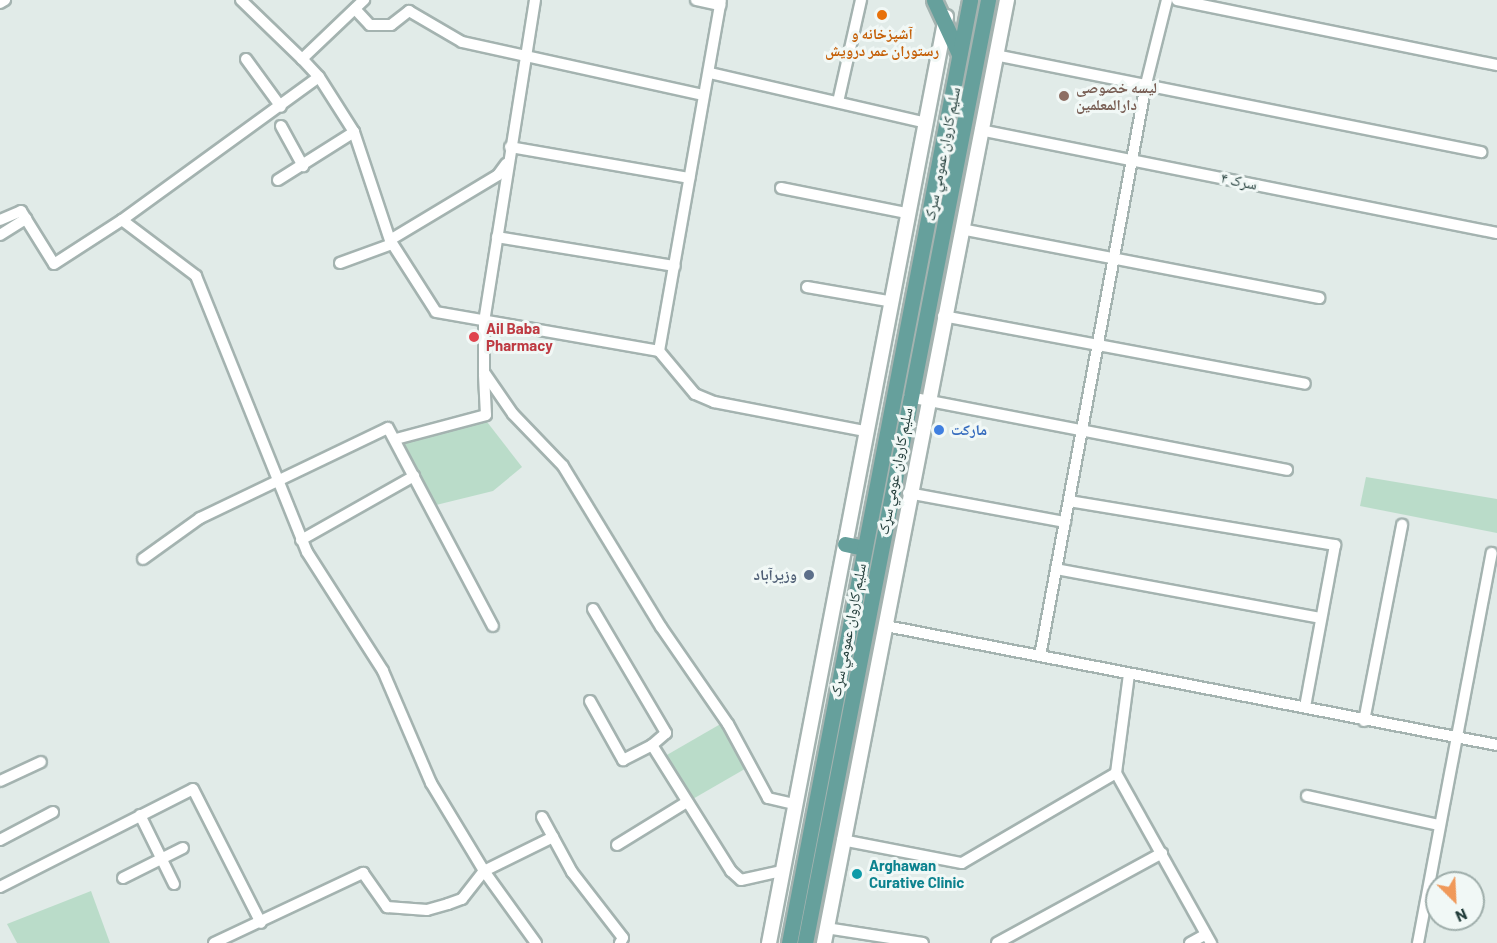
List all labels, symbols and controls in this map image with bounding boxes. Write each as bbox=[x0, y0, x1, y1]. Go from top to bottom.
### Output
marker: آشپزخانه و رستوران عمر درویش bbox=[875, 8, 889, 22]
place label: آشپزخانه و رستوران عمر درویش bbox=[825, 24, 939, 59]
place label: لیسه خصوصی دارالمعلمین bbox=[1076, 78, 1157, 113]
street label: سلیم کاروان عمومي سړک bbox=[920, 86, 964, 222]
marker: لیسه خصوصی دارالمعلمین bbox=[1057, 89, 1071, 103]
street label: سرک ۴ bbox=[1219, 169, 1259, 193]
place label: Ail Baba Pharmacy bbox=[486, 319, 553, 354]
marker: Ail Baba Pharmacy bbox=[467, 330, 481, 344]
street label: سلیم کاروان عومي سړک bbox=[874, 406, 916, 536]
place label: مارکت bbox=[951, 421, 987, 439]
marker: مارکت bbox=[932, 423, 946, 437]
street label: سلیم کاروان عمومي سړک bbox=[826, 562, 870, 698]
place label: وزیرآباد bbox=[754, 566, 797, 584]
marker: وزیرآباد bbox=[802, 568, 816, 582]
place label: Arghawan Curative Clinic bbox=[869, 856, 964, 891]
marker: Arghawan Curative Clinic bbox=[850, 867, 864, 881]
north arrow bbox=[1425, 871, 1485, 931]
text: N bbox=[1453, 905, 1470, 927]

